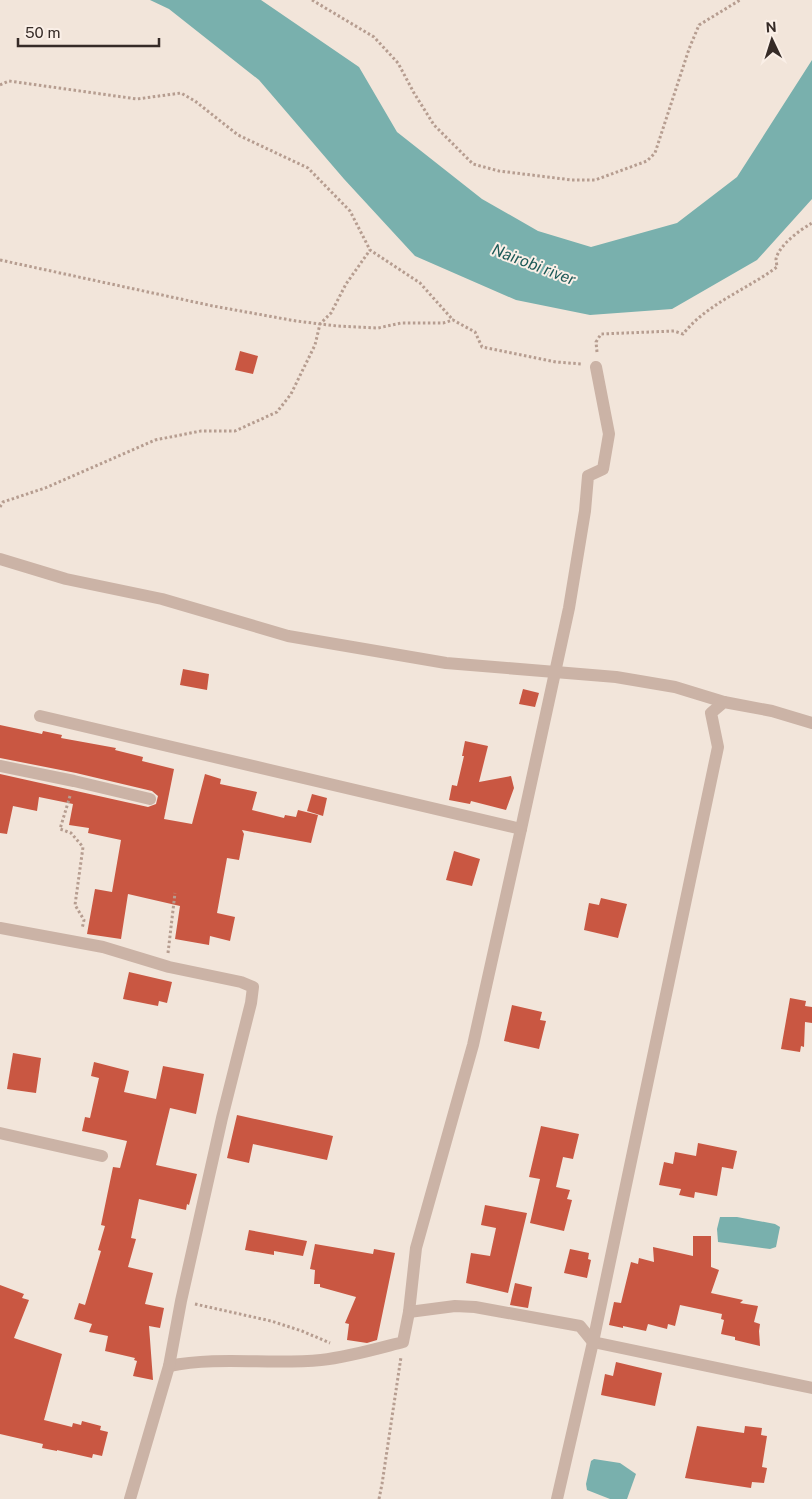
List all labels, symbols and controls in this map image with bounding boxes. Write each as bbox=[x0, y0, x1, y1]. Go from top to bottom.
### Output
scale bar bbox=[18, 15, 159, 47]
north arrow bbox=[747, 15, 797, 65]
text: N bbox=[765, 19, 777, 35]
text: 50 m bbox=[25, 24, 60, 41]
water label: Nairobi river bbox=[489, 240, 579, 289]

